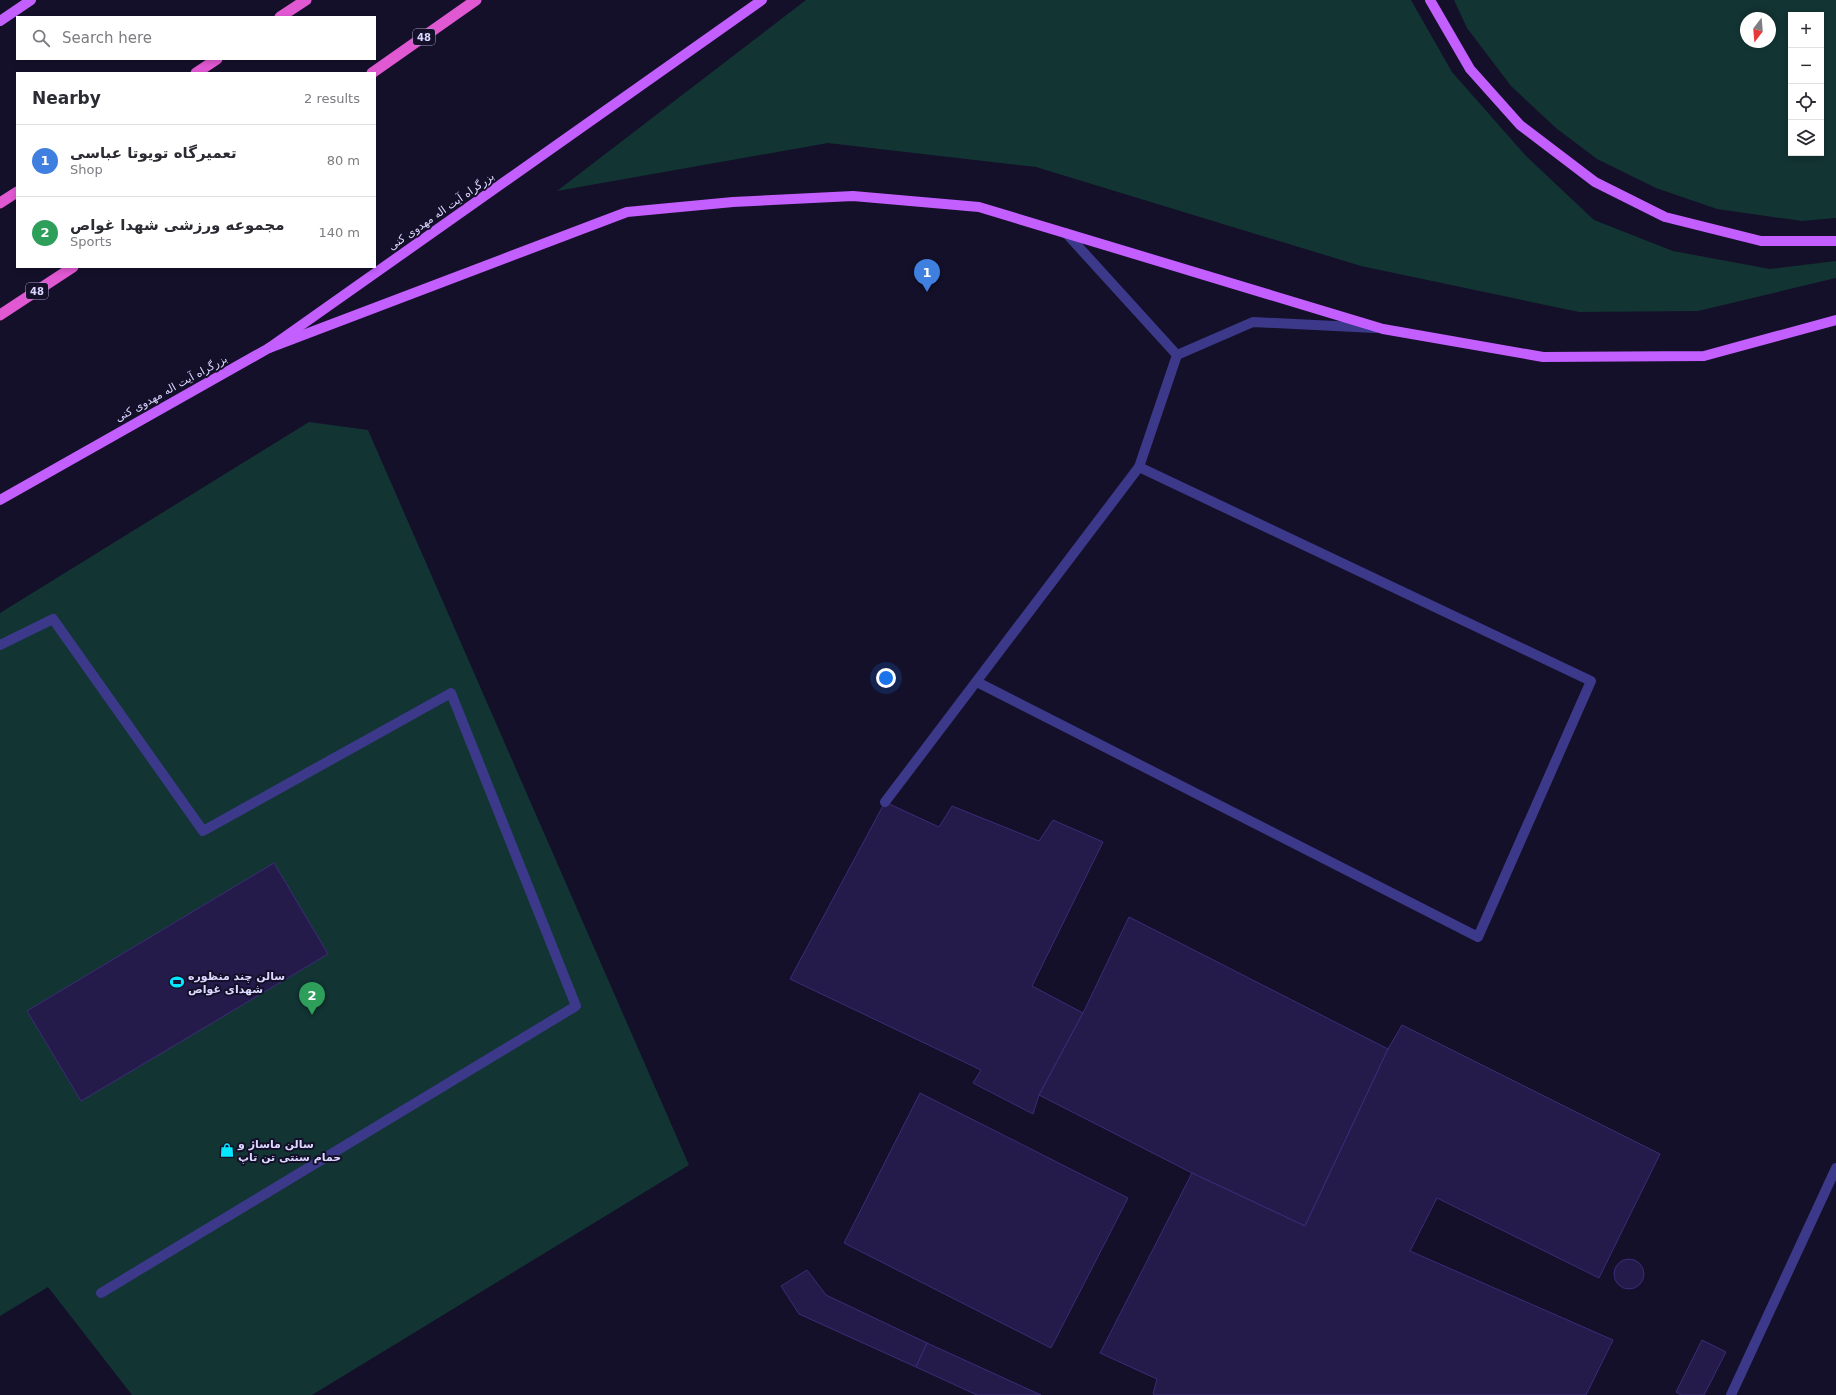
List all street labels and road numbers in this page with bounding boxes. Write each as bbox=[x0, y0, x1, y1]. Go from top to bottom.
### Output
road number: 48 bbox=[413, 29, 435, 45]
street label: بزرگراه آیت اله مهدوی کنی bbox=[385, 169, 497, 253]
road number: 48 bbox=[26, 283, 48, 299]
street label: بزرگراه آیت اله مهدوی کنی bbox=[112, 351, 230, 425]

